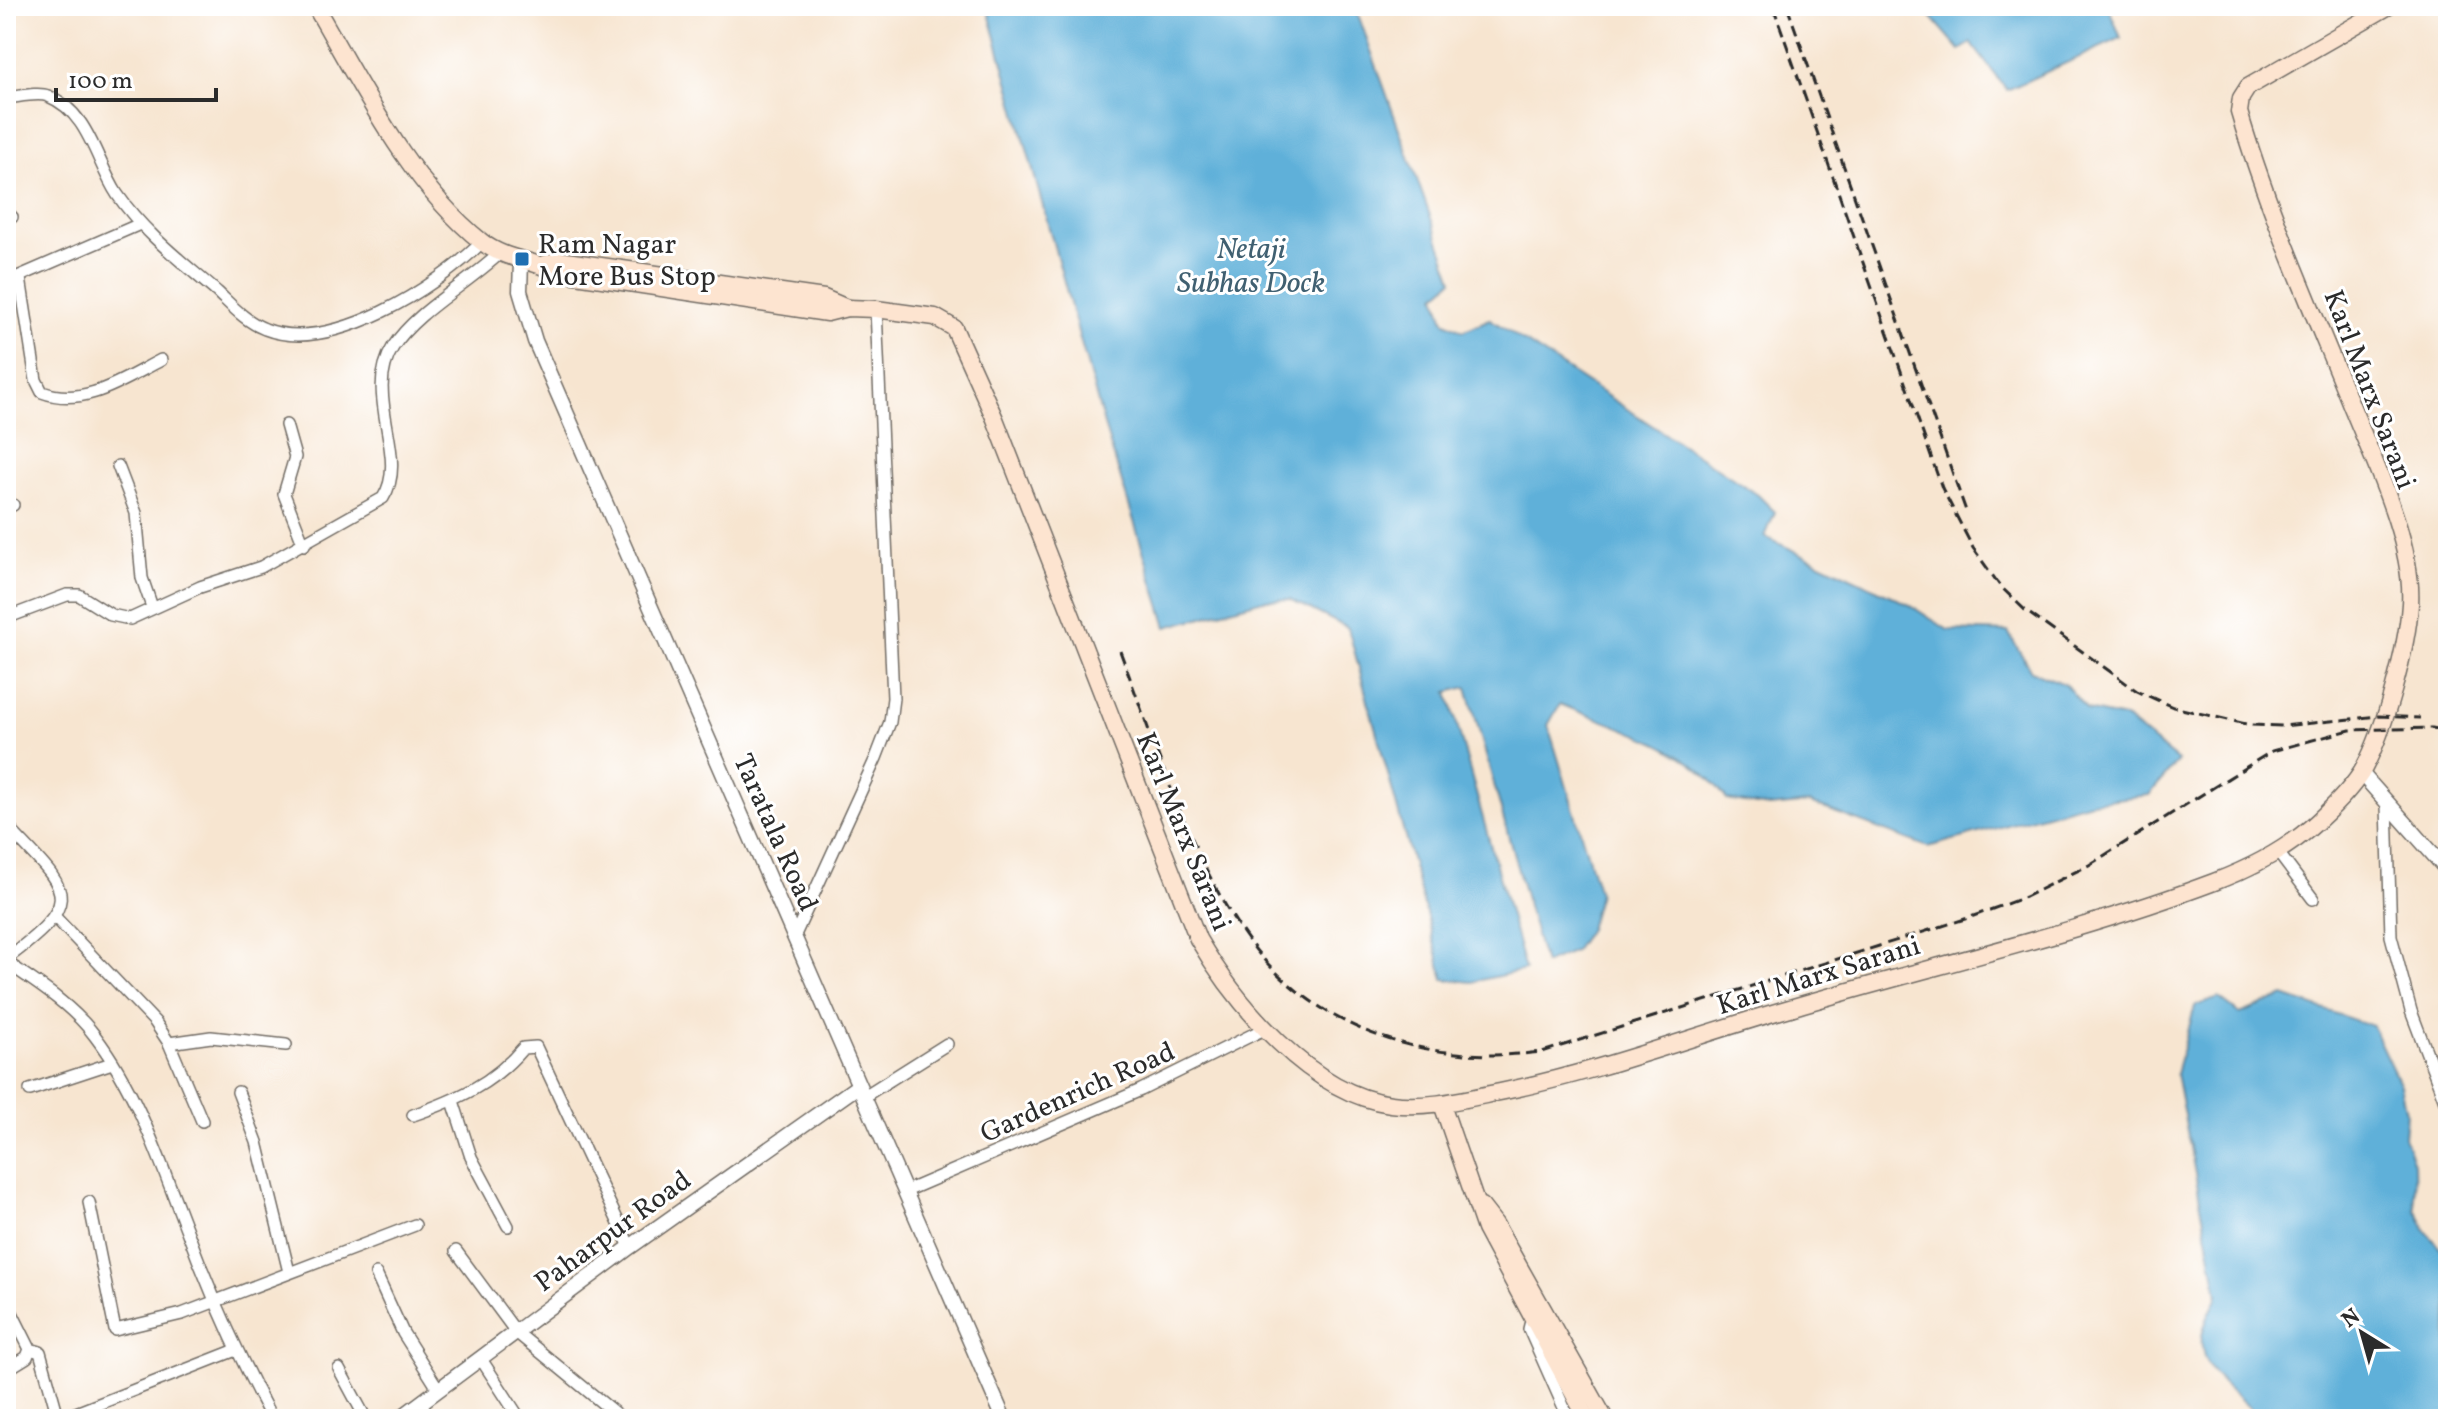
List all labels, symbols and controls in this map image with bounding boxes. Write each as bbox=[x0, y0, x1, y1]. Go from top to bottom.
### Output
scale bar bbox=[56, 52, 216, 102]
text: 100 m bbox=[68, 65, 133, 99]
place label: Ram Nagar More Bus Stop bbox=[538, 226, 716, 297]
water label: Netaji Subhas Dock bbox=[1177, 229, 1325, 305]
marker: Ram Nagar More Bus Stop bbox=[513, 250, 531, 268]
street label: Karl Marx Sarani bbox=[2313, 285, 2425, 495]
street label: Karl Marx Sarani bbox=[1125, 727, 1240, 937]
street label: Taratala Road bbox=[723, 748, 827, 918]
street label: Karl Marx Sarani bbox=[1712, 927, 1925, 1026]
street label: Gardenrich Road bbox=[974, 1033, 1182, 1154]
street label: Paharpur Road bbox=[527, 1162, 700, 1302]
north arrow bbox=[2322, 1293, 2402, 1373]
text: N bbox=[2336, 1302, 2367, 1336]

